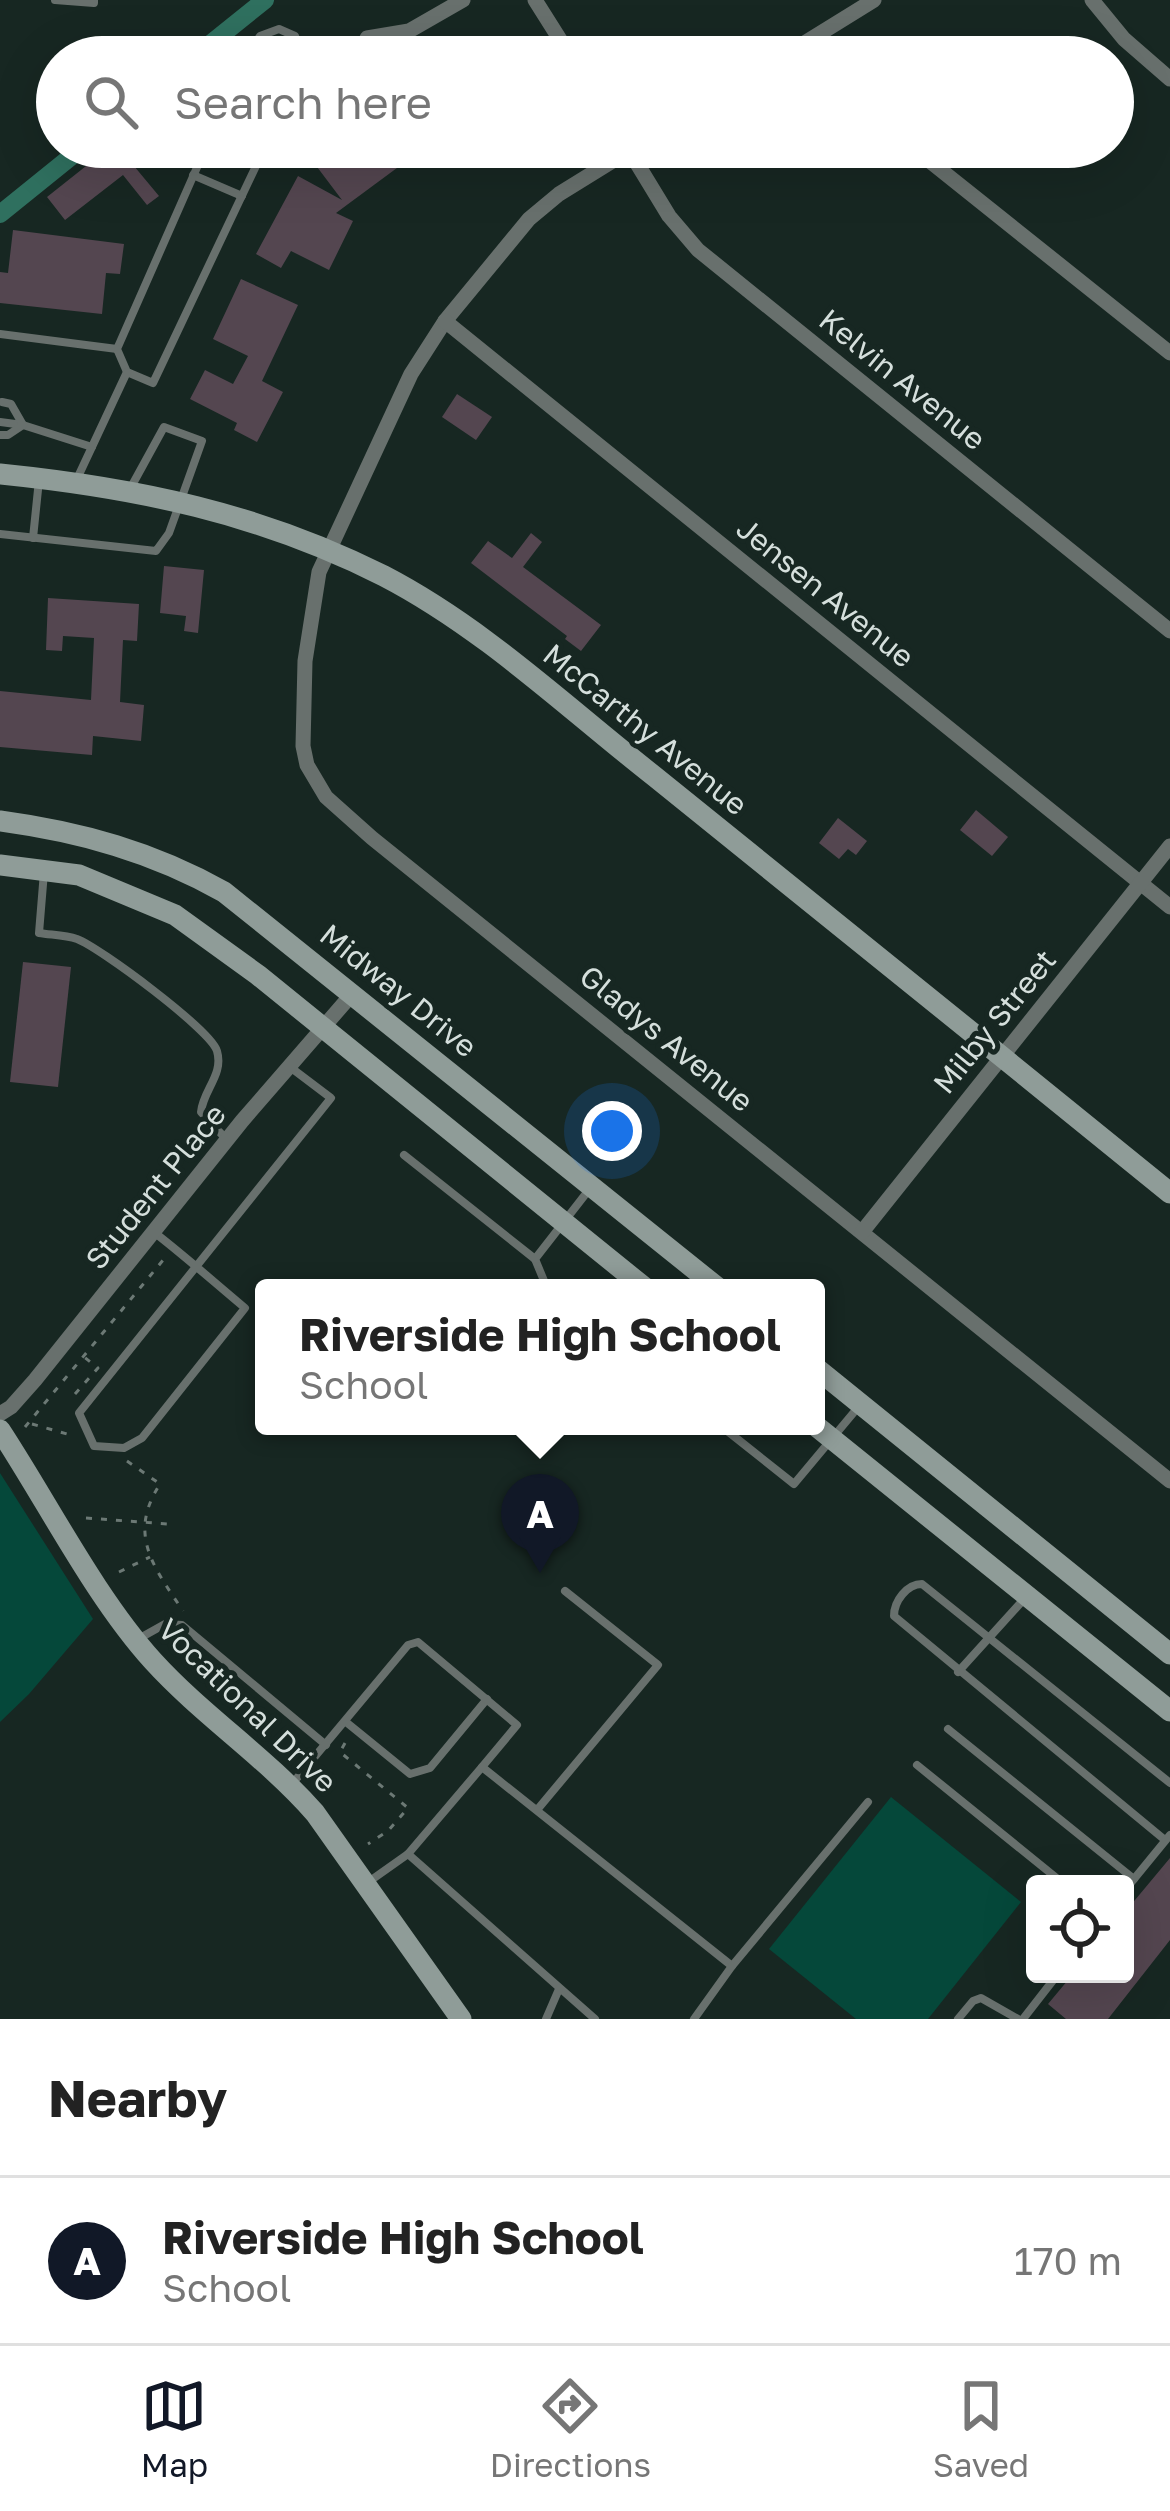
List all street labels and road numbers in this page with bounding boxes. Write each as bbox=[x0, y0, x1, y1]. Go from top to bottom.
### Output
street label: Kelvin Avenue bbox=[812, 301, 993, 457]
street label: Jensen Avenue bbox=[730, 510, 922, 675]
street label: McCarthy Avenue bbox=[536, 636, 755, 822]
street label: Midway Drive bbox=[313, 916, 484, 1064]
street label: Milby Street bbox=[925, 942, 1063, 1100]
street label: Gladys Avenue bbox=[573, 957, 760, 1119]
street label: Student Place bbox=[78, 1096, 233, 1276]
street label: Vocational Drive bbox=[151, 1611, 344, 1800]

